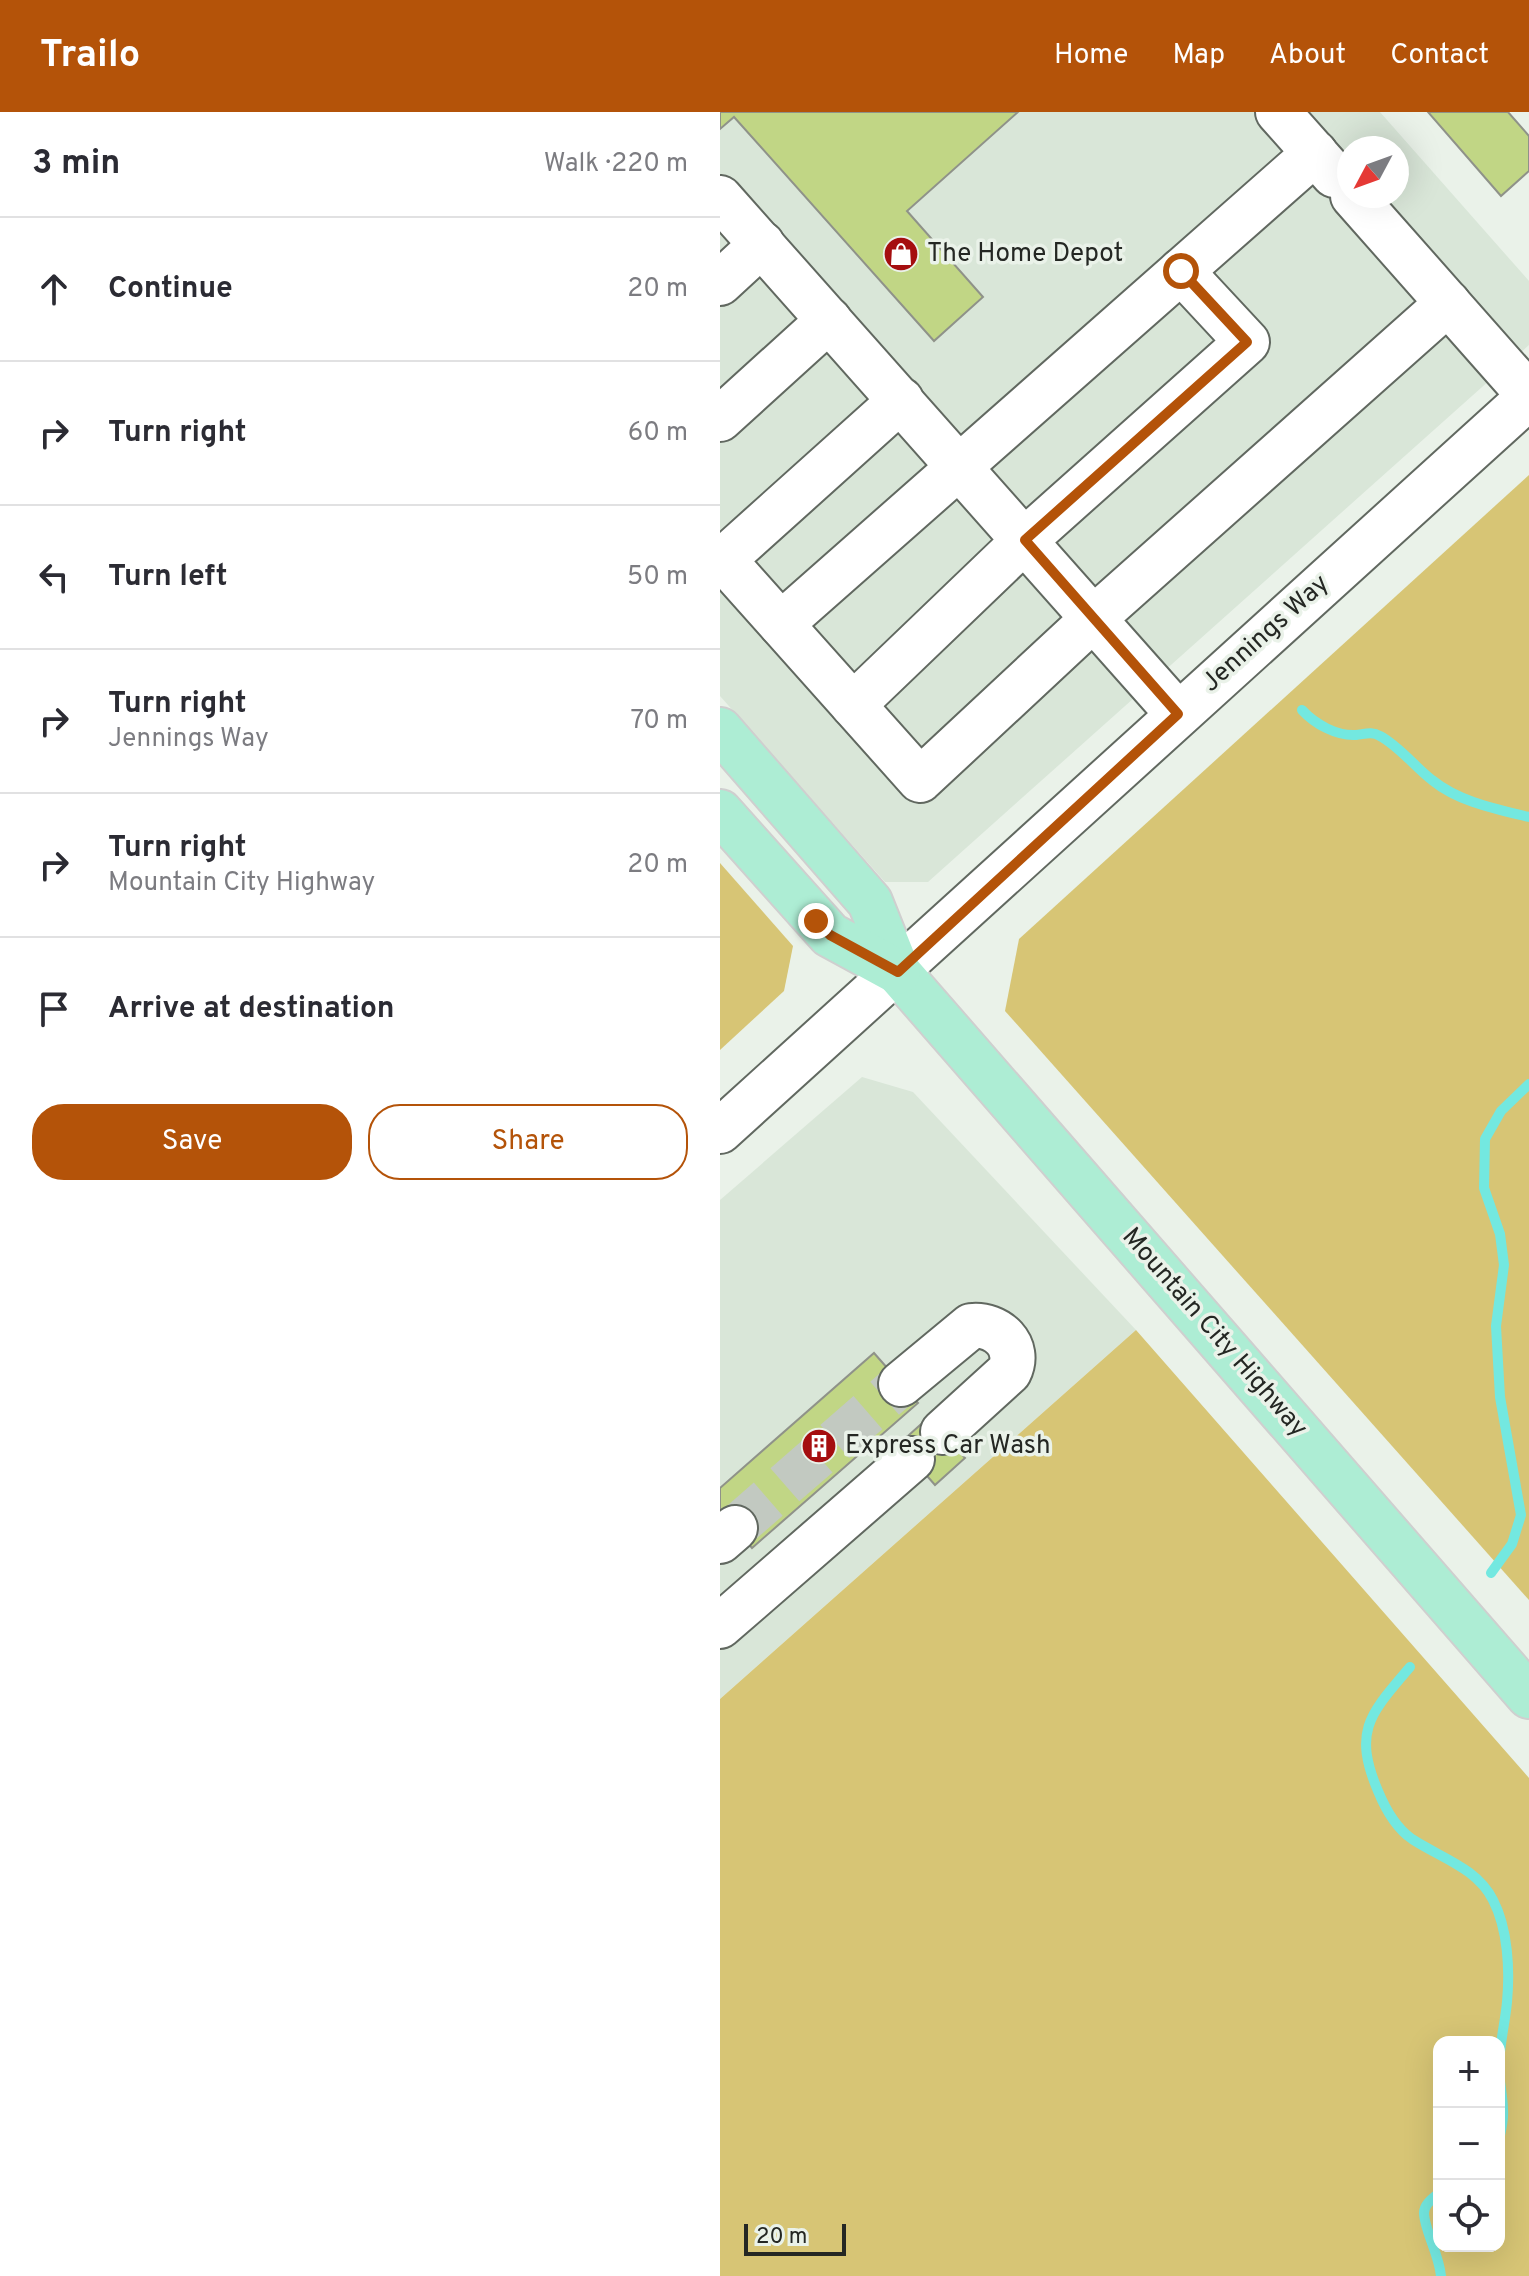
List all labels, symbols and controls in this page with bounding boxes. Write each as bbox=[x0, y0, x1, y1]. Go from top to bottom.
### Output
text: Trailo bbox=[40, 32, 140, 81]
text: Home bbox=[1054, 38, 1128, 74]
text: Map bbox=[1172, 38, 1225, 74]
text: About bbox=[1269, 38, 1346, 74]
text: Contact bbox=[1390, 38, 1489, 74]
north arrow bbox=[1337, 136, 1409, 208]
text: 3 min bbox=[32, 143, 120, 186]
text: Walk · 220 m bbox=[544, 148, 688, 181]
shop icon: The Home Depot bbox=[882, 235, 920, 273]
place label: The Home Depot bbox=[927, 238, 1123, 271]
route start bbox=[1163, 253, 1199, 289]
icon: ahead bbox=[32, 267, 76, 311]
text: Continue bbox=[108, 271, 233, 308]
text: 20 m bbox=[627, 273, 688, 306]
icon: right bbox=[32, 411, 76, 455]
text: Turn right bbox=[108, 415, 246, 452]
text: 60 m bbox=[628, 417, 688, 450]
icon: left bbox=[32, 555, 76, 599]
text: Turn left bbox=[108, 559, 228, 596]
text: 50 m bbox=[627, 561, 688, 594]
street label: Jennings Way bbox=[1195, 568, 1337, 700]
text: Turn right bbox=[108, 686, 246, 723]
icon: right bbox=[32, 699, 76, 743]
text: 70 m bbox=[630, 705, 688, 738]
text: Jennings Way bbox=[108, 723, 269, 756]
text: Turn right bbox=[108, 830, 246, 867]
icon: right bbox=[32, 843, 76, 887]
text: 20 m bbox=[627, 849, 688, 882]
text: Mountain City Highway bbox=[108, 867, 375, 900]
route end bbox=[798, 903, 834, 939]
icon: arrive bbox=[32, 987, 76, 1031]
text: Arrive at destination bbox=[108, 991, 394, 1028]
button: Save bbox=[32, 1104, 352, 1180]
button: Share bbox=[368, 1104, 688, 1180]
street label: Mountain City Highway bbox=[1114, 1221, 1314, 1445]
building icon: Express Car Wash bbox=[800, 1427, 838, 1465]
place label: Express Car Wash bbox=[845, 1430, 1051, 1463]
map controls bbox=[1433, 2036, 1505, 2252]
button: + bbox=[1433, 2036, 1505, 2108]
button: − bbox=[1433, 2108, 1505, 2180]
button: locate bbox=[1433, 2180, 1505, 2252]
scale bar bbox=[744, 2220, 846, 2256]
text: 20 m bbox=[756, 2224, 807, 2251]

